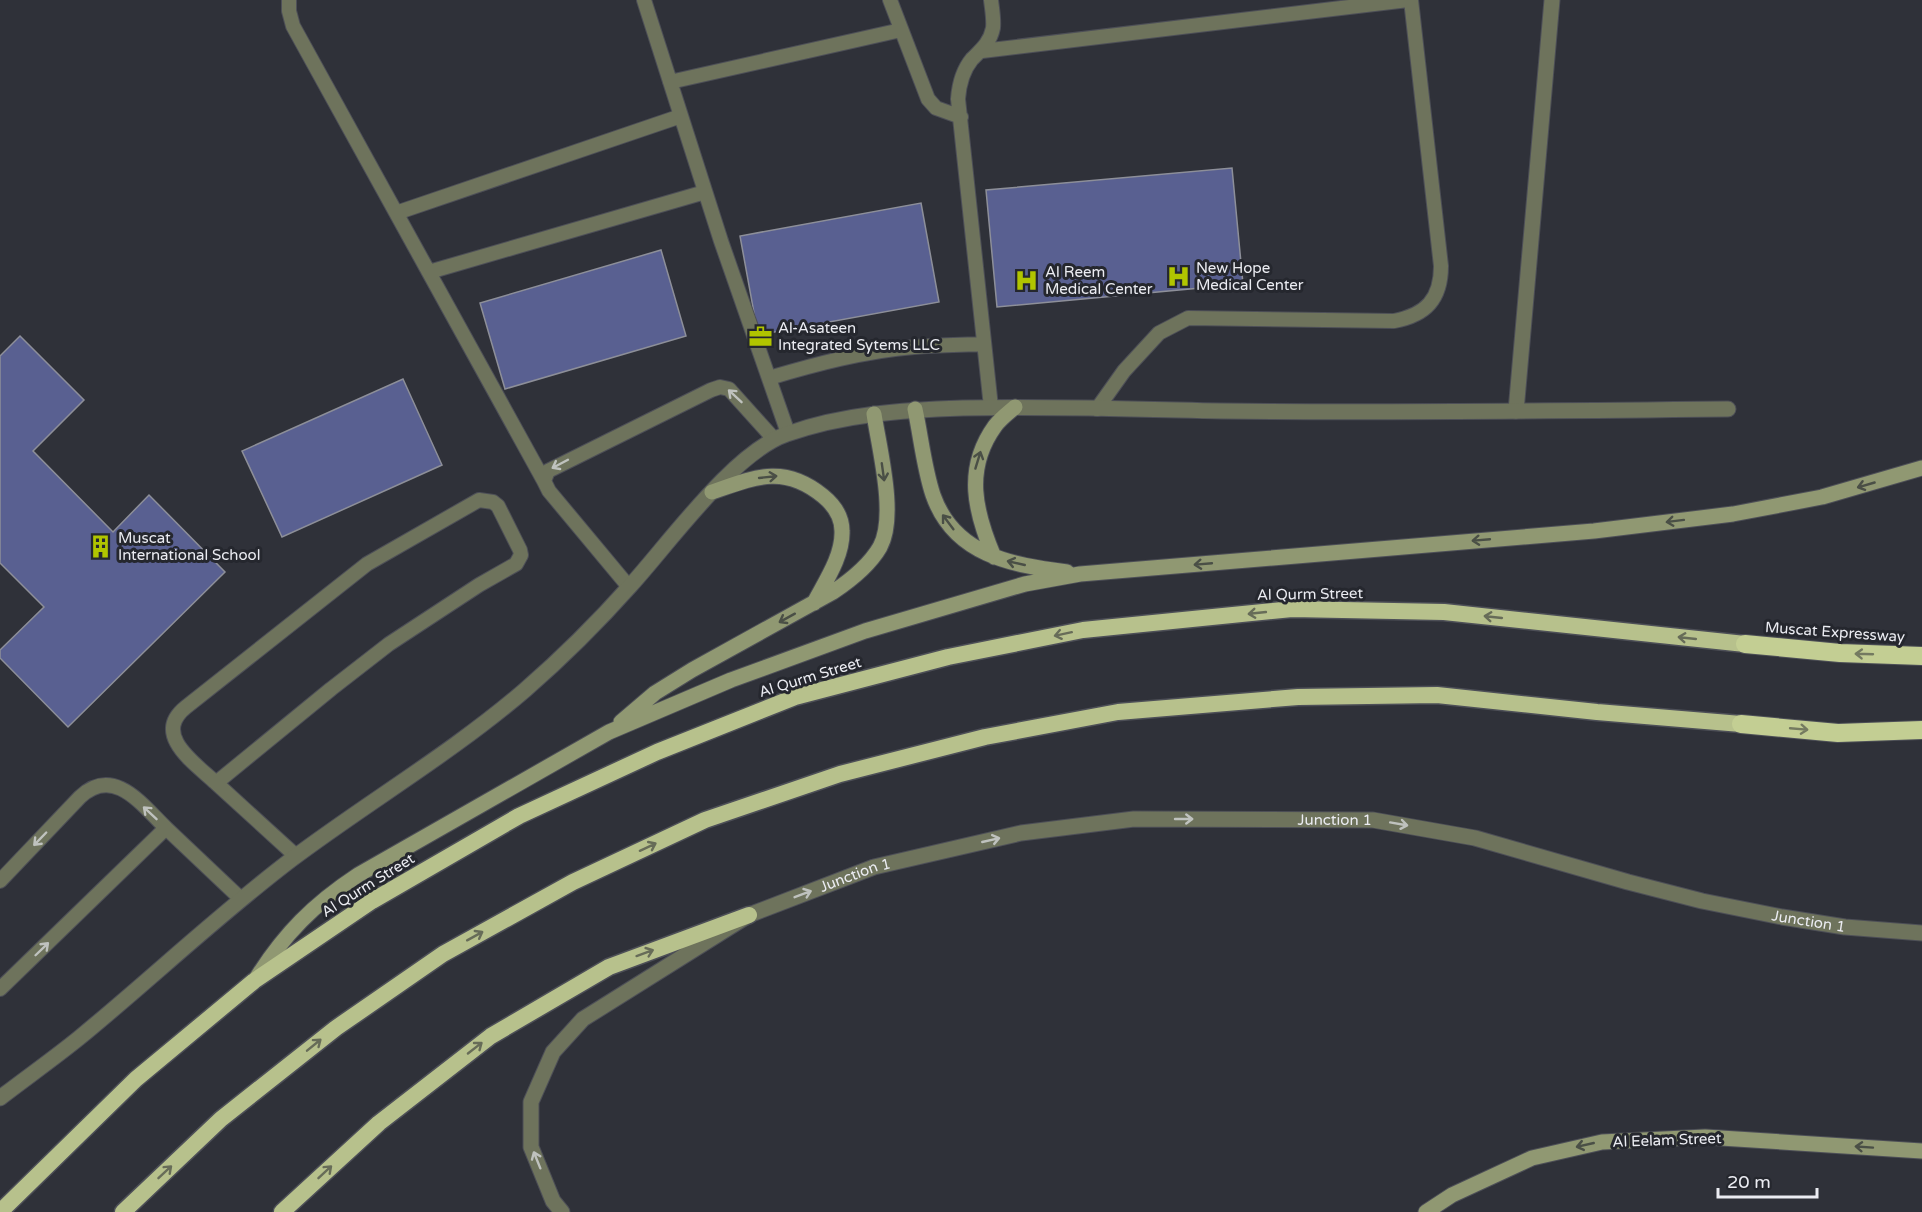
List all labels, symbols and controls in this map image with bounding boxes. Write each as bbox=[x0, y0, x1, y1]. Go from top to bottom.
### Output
place label: New Hope Medical Center bbox=[1196, 259, 1304, 294]
place label: Al Reem Medical Center bbox=[1045, 263, 1153, 298]
hospital icon: New Hope Medical Center bbox=[1165, 264, 1191, 290]
hospital icon: Al Reem Medical Center bbox=[1014, 268, 1040, 294]
place label: Al-Asateen Integrated Sytems LLC bbox=[778, 319, 940, 354]
office icon: Al-Asateen Integrated Sytems LLC bbox=[747, 324, 773, 350]
one-way arrow bbox=[727, 389, 742, 403]
one-way arrow bbox=[973, 451, 984, 470]
one-way arrow bbox=[552, 459, 570, 470]
one-way arrow bbox=[877, 462, 888, 481]
one-way arrow bbox=[758, 471, 778, 482]
one-way arrow bbox=[1857, 480, 1876, 491]
one-way arrow bbox=[942, 514, 955, 530]
one-way arrow bbox=[1665, 516, 1685, 527]
place label: Muscat International School bbox=[118, 529, 260, 564]
building icon: Muscat International School bbox=[87, 534, 113, 560]
one-way arrow bbox=[1471, 535, 1491, 546]
one-way arrow bbox=[1007, 557, 1026, 569]
one-way arrow bbox=[1193, 558, 1213, 569]
street label: Al Qurm Street bbox=[1257, 584, 1364, 604]
one-way arrow bbox=[1247, 608, 1267, 619]
one-way arrow bbox=[779, 612, 796, 624]
one-way arrow bbox=[1484, 612, 1504, 623]
street label: Muscat Expressway bbox=[1764, 618, 1906, 646]
one-way arrow bbox=[1054, 629, 1073, 640]
one-way arrow bbox=[1678, 632, 1698, 643]
one-way arrow bbox=[1854, 648, 1874, 660]
street label: Al Qurm Street bbox=[757, 653, 864, 701]
one-way arrow bbox=[1788, 724, 1808, 735]
one-way arrow bbox=[142, 806, 157, 820]
street label: Junction 1 bbox=[1298, 811, 1372, 829]
one-way arrow bbox=[1173, 813, 1193, 825]
one-way arrow bbox=[1389, 819, 1409, 830]
one-way arrow bbox=[33, 831, 47, 846]
one-way arrow bbox=[981, 834, 1000, 846]
one-way arrow bbox=[639, 840, 657, 852]
street label: Al Qurm Street bbox=[318, 849, 418, 921]
street label: Junction 1 bbox=[817, 854, 892, 896]
one-way arrow bbox=[794, 887, 812, 898]
street label: Junction 1 bbox=[1770, 906, 1847, 936]
one-way arrow bbox=[466, 930, 483, 942]
one-way arrow bbox=[34, 942, 49, 956]
one-way arrow bbox=[635, 947, 654, 958]
one-way arrow bbox=[305, 1039, 321, 1052]
one-way arrow bbox=[467, 1041, 483, 1054]
street label: Al Eelam Street bbox=[1612, 1129, 1722, 1151]
one-way arrow bbox=[1576, 1140, 1595, 1152]
one-way arrow bbox=[1854, 1141, 1874, 1152]
one-way arrow bbox=[531, 1151, 542, 1170]
scale bar bbox=[1718, 1161, 1817, 1199]
one-way arrow bbox=[158, 1165, 173, 1179]
one-way arrow bbox=[318, 1165, 333, 1179]
text: 20 m bbox=[1727, 1171, 1771, 1193]

